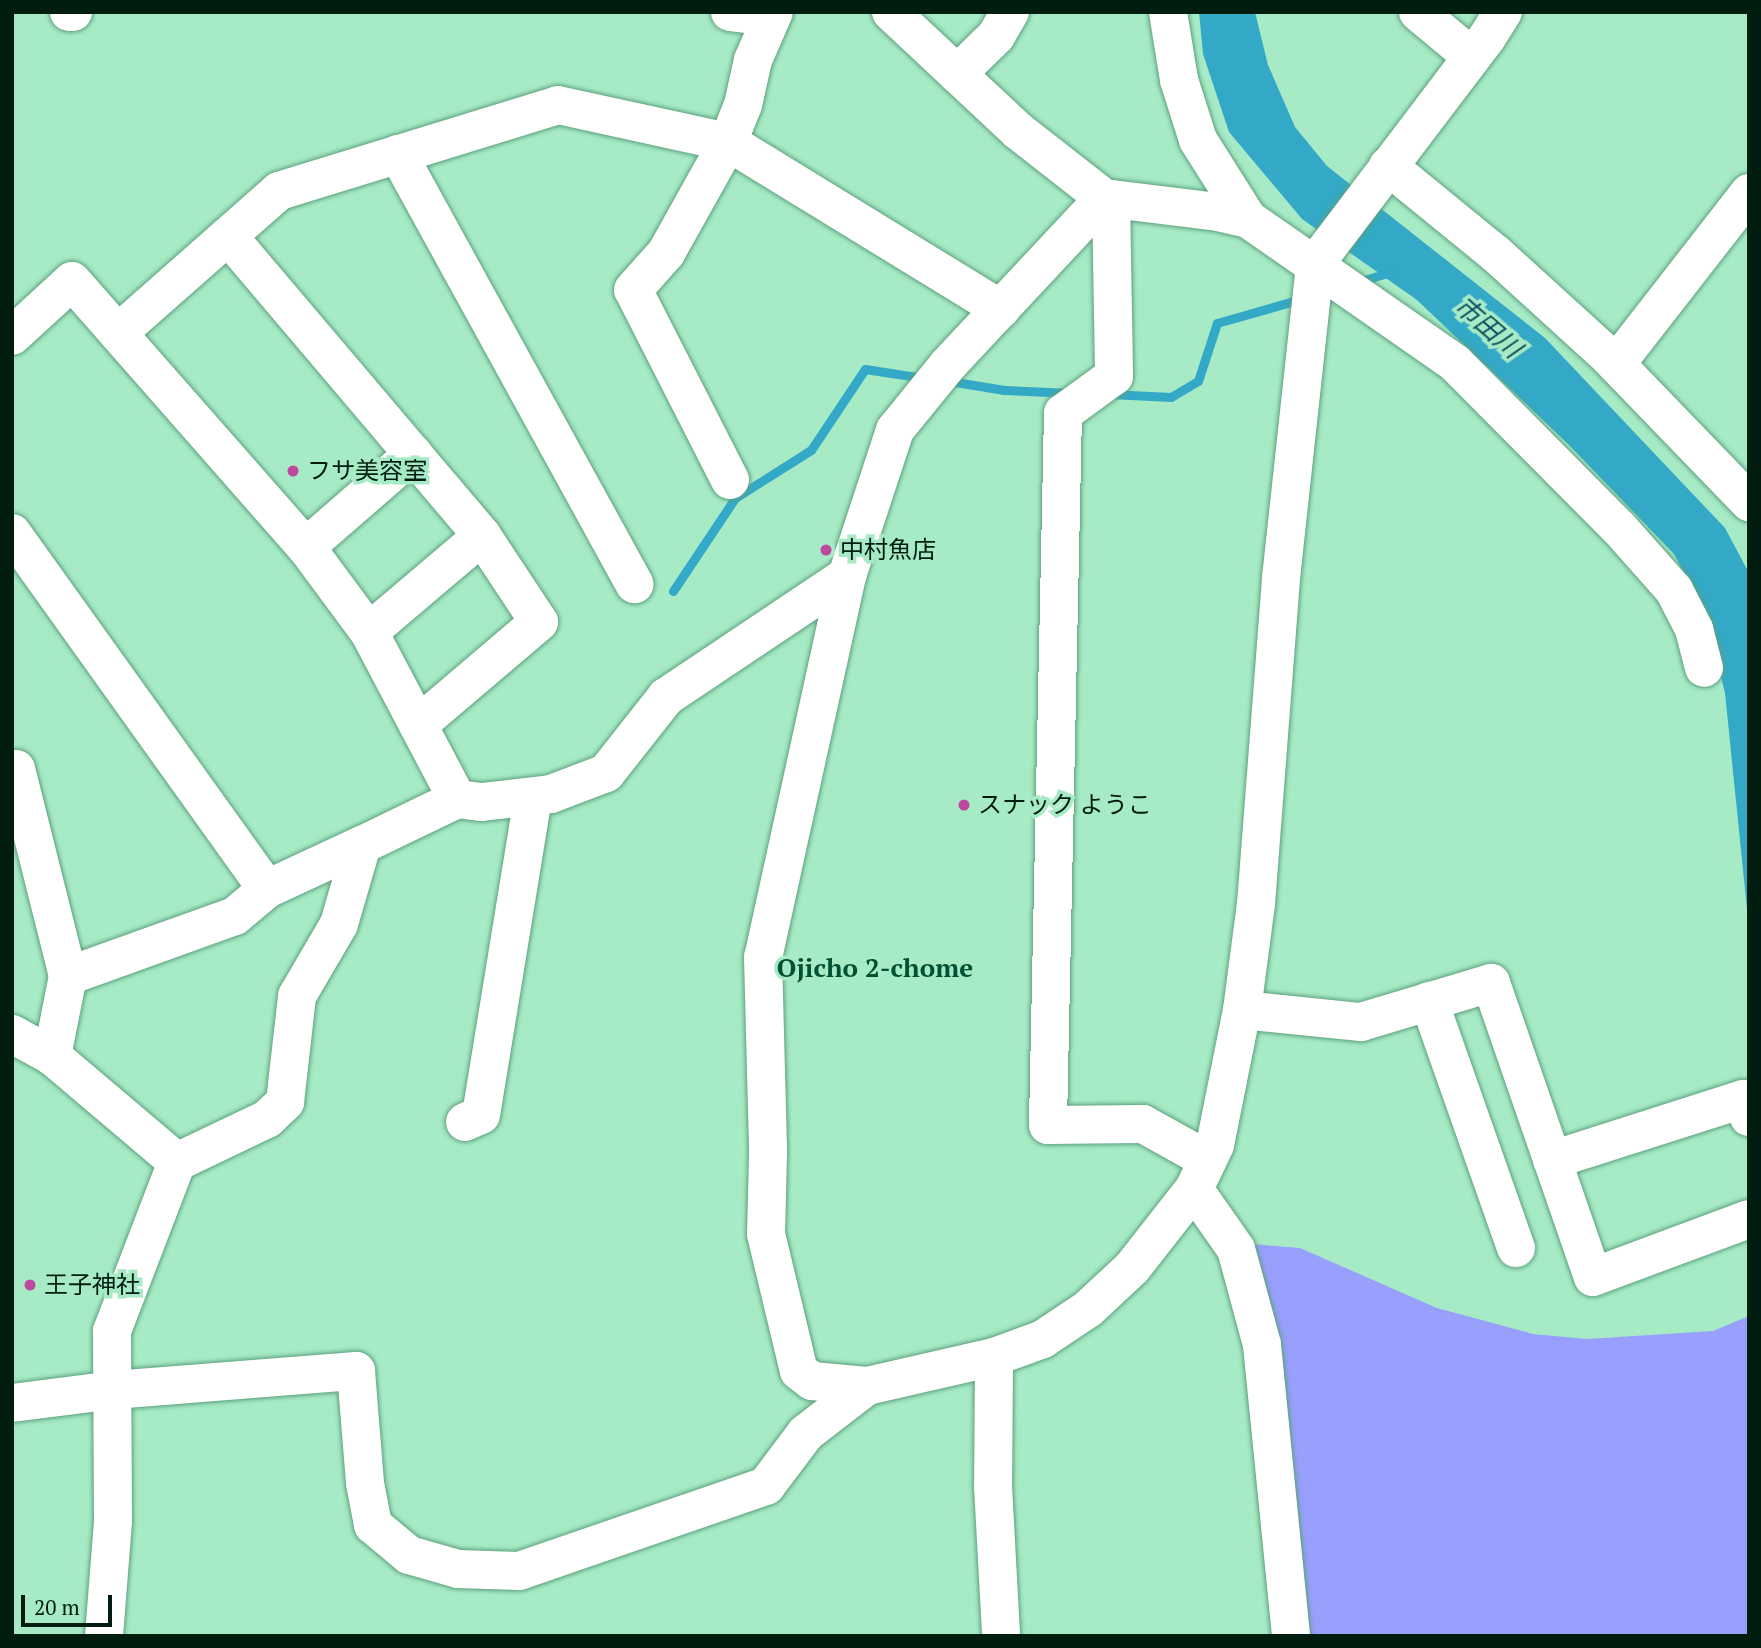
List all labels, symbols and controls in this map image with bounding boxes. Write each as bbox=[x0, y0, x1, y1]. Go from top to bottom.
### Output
water label: 市田川 bbox=[1448, 290, 1528, 364]
place label: フサ美容室 bbox=[307, 457, 427, 485]
marker: フサ美容室 bbox=[285, 463, 301, 479]
place label: 中村魚店 bbox=[840, 536, 936, 564]
marker: 中村魚店 bbox=[818, 542, 834, 558]
place label: スナック ようこ bbox=[978, 791, 1152, 819]
marker: スナック ようこ bbox=[956, 797, 972, 813]
district label: Ojicho 2-chome bbox=[777, 952, 973, 984]
place label: 王子神社 bbox=[44, 1271, 140, 1299]
marker: 王子神社 bbox=[22, 1277, 38, 1293]
scale bar bbox=[24, 1582, 116, 1626]
text: 20 m bbox=[34, 1593, 80, 1621]

